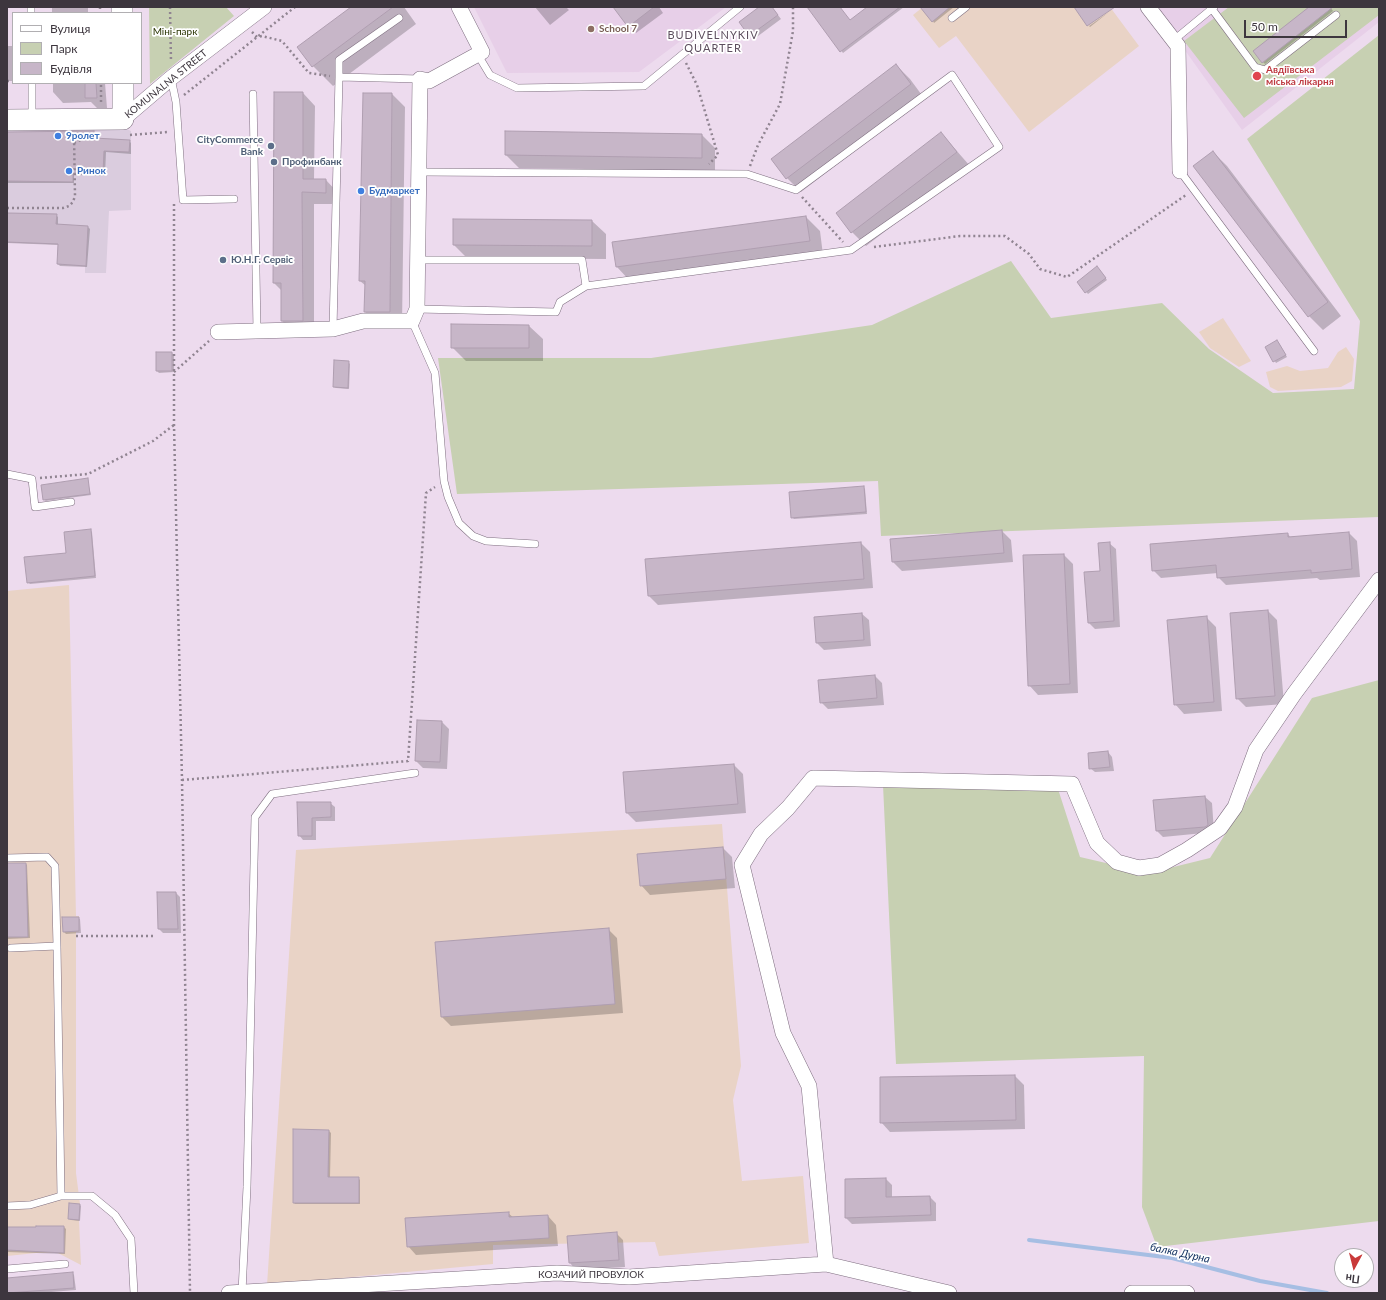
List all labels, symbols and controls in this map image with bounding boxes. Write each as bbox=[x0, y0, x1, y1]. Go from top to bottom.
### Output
legend bbox=[12, 12, 142, 84]
scale bar bbox=[1246, 12, 1349, 38]
text: 50 m bbox=[1251, 19, 1278, 34]
text: Вулиця bbox=[50, 21, 90, 36]
place label: School 7 bbox=[599, 23, 637, 35]
marker: School 7 bbox=[586, 24, 596, 34]
park label: Міні-парк bbox=[153, 26, 197, 38]
district label: BUDIVELNYKIV QUARTER bbox=[667, 28, 759, 54]
text: Парк bbox=[50, 41, 78, 56]
street label: KOMUNALNA STREET bbox=[122, 47, 210, 121]
text: Будівля bbox=[50, 61, 92, 76]
place label: Авдіївська міська лікарня bbox=[1266, 64, 1334, 88]
marker: Авдіївська міська лікарня bbox=[1251, 70, 1263, 82]
place label: 9ролет bbox=[66, 130, 100, 142]
marker: 9ролет bbox=[53, 131, 63, 141]
place label: CityCommerce Bank bbox=[197, 134, 263, 158]
marker: CityCommerce Bank bbox=[266, 141, 276, 151]
place label: Профинбанк bbox=[282, 156, 342, 168]
marker: Профинбанк bbox=[269, 157, 279, 167]
place label: Ринок bbox=[77, 165, 106, 177]
marker: Ринок bbox=[64, 166, 74, 176]
place label: Будмаркет bbox=[369, 185, 420, 197]
marker: Будмаркет bbox=[356, 186, 366, 196]
place label: Ю.Н.Г. Сервіс bbox=[231, 254, 293, 266]
marker: Ю.Н.Г. Сервіс bbox=[218, 255, 228, 265]
water label: балка Дурна bbox=[1149, 1240, 1211, 1266]
north arrow bbox=[1334, 1248, 1374, 1288]
street label: КОЗАЧИЙ ПРОВУЛОК bbox=[538, 1269, 644, 1281]
text: Пн bbox=[1345, 1272, 1361, 1287]

